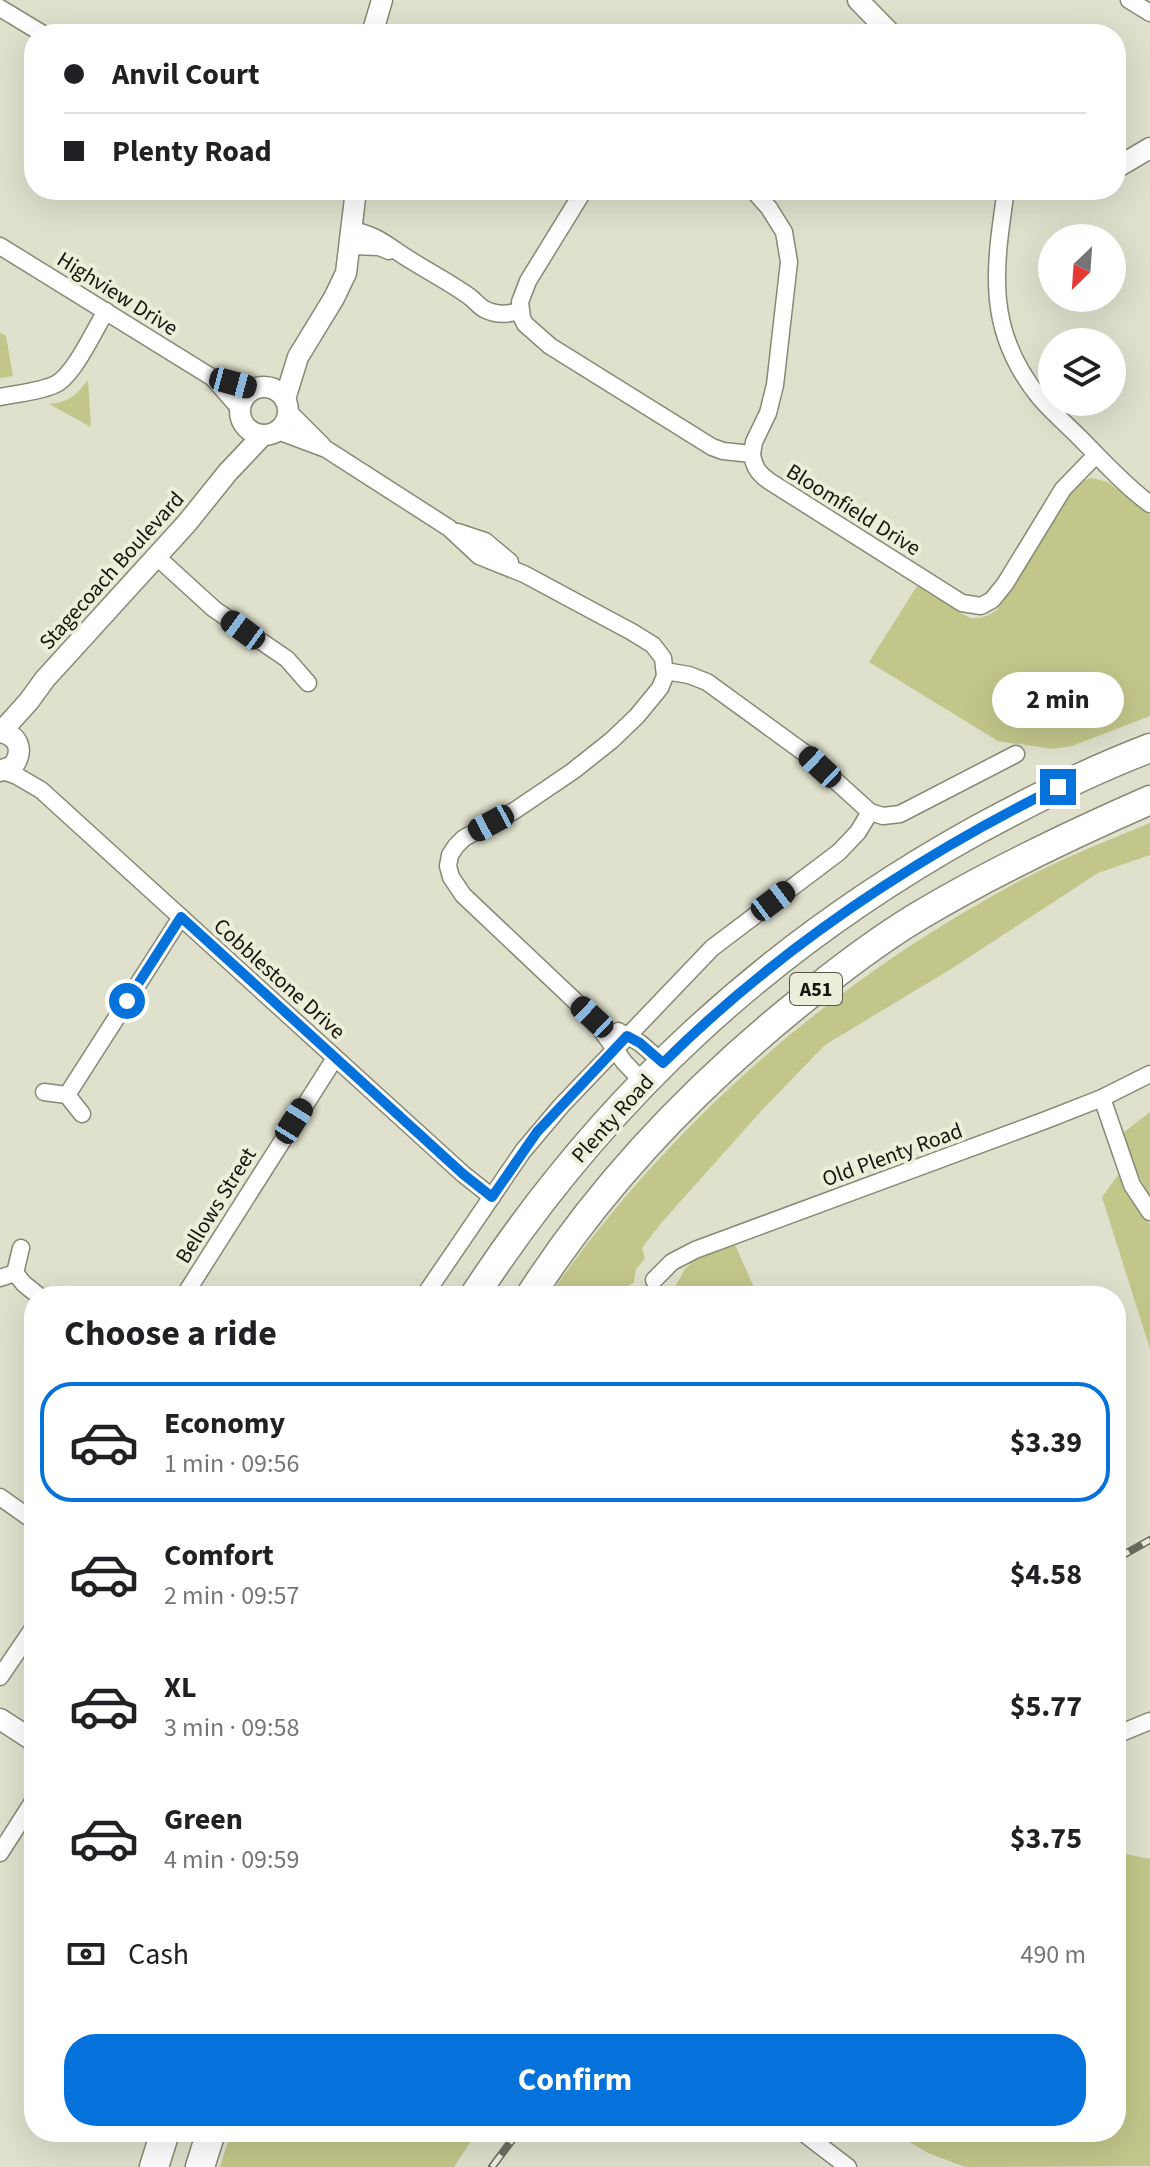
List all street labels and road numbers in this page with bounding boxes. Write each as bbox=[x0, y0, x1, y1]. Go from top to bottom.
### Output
street label: Highview Drive bbox=[51, 244, 184, 344]
street label: Bloomfield Drive bbox=[780, 456, 927, 564]
street label: Stagecoach Boulevard bbox=[32, 484, 192, 657]
street label: Cobblestone Drive bbox=[206, 911, 353, 1047]
road number: A51 bbox=[790, 973, 842, 1005]
street label: Plenty Road bbox=[564, 1067, 662, 1170]
street label: Old Plenty Road bbox=[818, 1115, 967, 1195]
street label: Bellows Street bbox=[167, 1141, 265, 1270]

